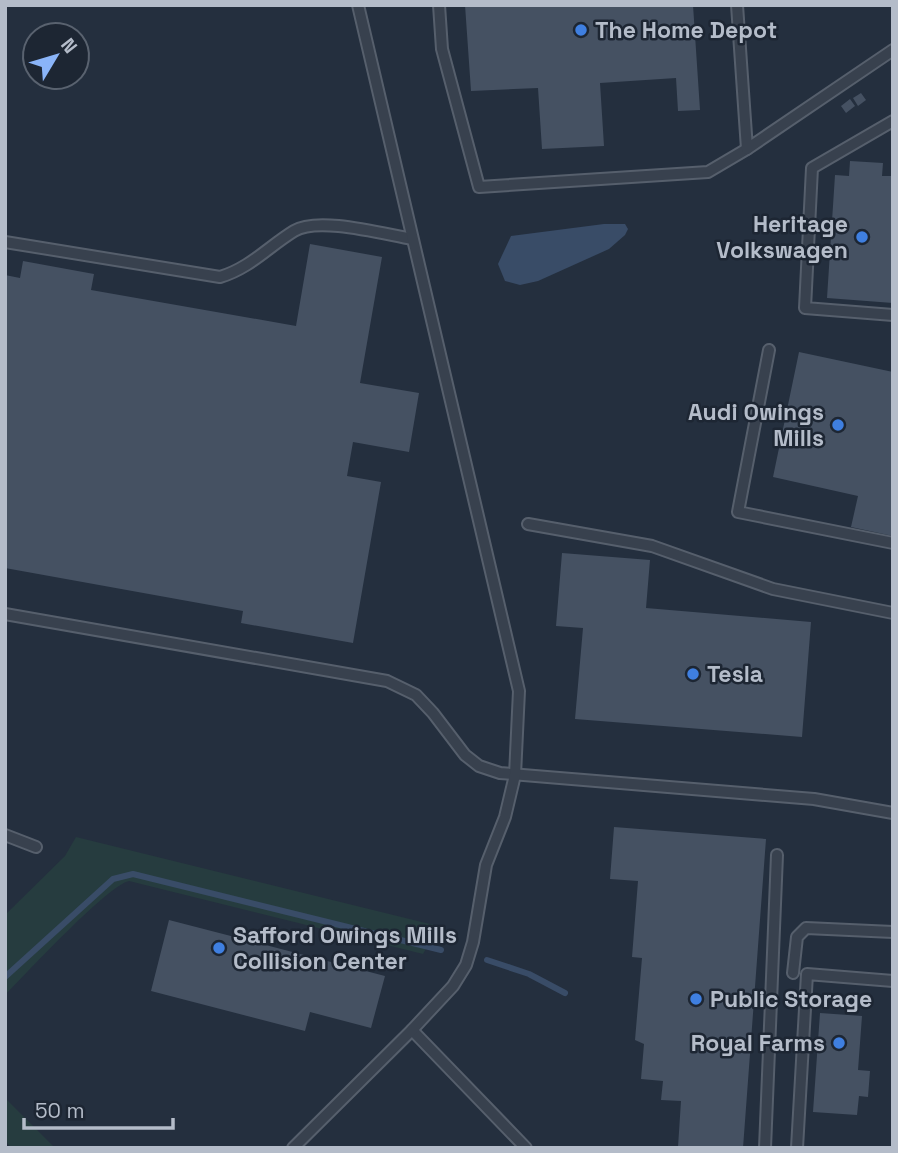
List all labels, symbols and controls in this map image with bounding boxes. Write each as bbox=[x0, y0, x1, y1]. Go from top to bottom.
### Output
place label: The Home Depot bbox=[595, 15, 777, 45]
north arrow bbox=[21, 21, 91, 91]
marker: The Home Depot bbox=[573, 22, 589, 38]
text: N bbox=[55, 33, 83, 59]
place label: Heritage Volkswagen bbox=[716, 209, 848, 265]
marker: Heritage Volkswagen bbox=[854, 229, 870, 245]
place label: Audi Owings Mills bbox=[688, 397, 824, 453]
marker: Audi Owings Mills bbox=[830, 417, 846, 433]
place label: Tesla bbox=[707, 659, 763, 689]
marker: Tesla bbox=[685, 666, 701, 682]
place label: Safford Owings Mills Collision Center bbox=[233, 920, 457, 976]
marker: Safford Owings Mills Collision Center bbox=[211, 940, 227, 956]
place label: Public Storage bbox=[710, 984, 872, 1014]
marker: Public Storage bbox=[688, 991, 704, 1007]
place label: Royal Farms bbox=[691, 1028, 825, 1058]
marker: Royal Farms bbox=[831, 1035, 847, 1051]
scale bar bbox=[24, 1086, 173, 1130]
text: 50 m bbox=[35, 1097, 85, 1124]

